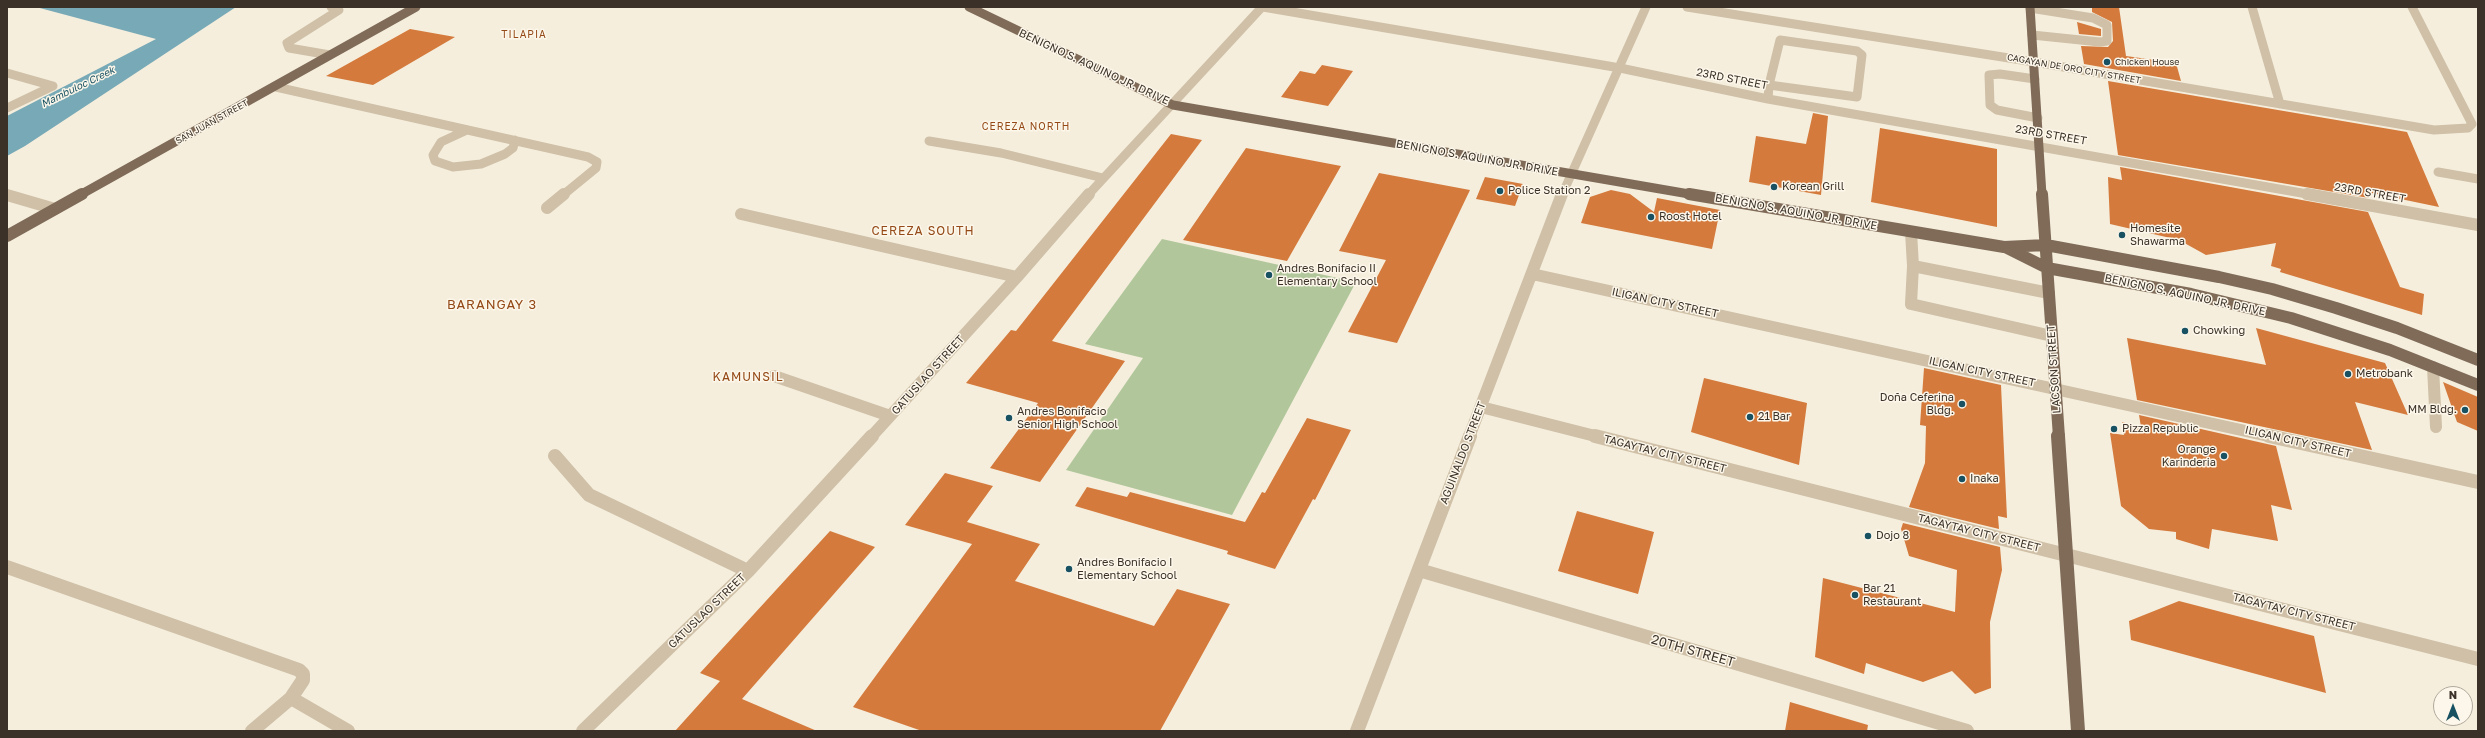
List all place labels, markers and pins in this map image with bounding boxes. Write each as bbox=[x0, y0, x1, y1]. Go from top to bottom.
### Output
marker: Chicken House bbox=[2102, 57, 2112, 67]
place label: Chicken House bbox=[2115, 57, 2180, 67]
place label: Korean Grill bbox=[1782, 180, 1844, 194]
marker: Korean Grill bbox=[1769, 182, 1779, 192]
place label: Police Station 2 bbox=[1508, 184, 1590, 198]
marker: Police Station 2 bbox=[1495, 186, 1505, 196]
place label: Roost Hotel bbox=[1659, 210, 1722, 224]
marker: Roost Hotel bbox=[1646, 212, 1656, 222]
place label: Homesite Shawarma bbox=[2130, 222, 2185, 248]
marker: Homesite Shawarma bbox=[2117, 230, 2127, 240]
place label: Andres Bonifacio II Elementary School bbox=[1277, 262, 1377, 288]
marker: Andres Bonifacio II Elementary School bbox=[1264, 270, 1274, 280]
place label: Chowking bbox=[2193, 324, 2245, 338]
marker: Chowking bbox=[2180, 326, 2190, 336]
place label: Metrobank bbox=[2356, 367, 2413, 381]
marker: Metrobank bbox=[2343, 369, 2353, 379]
place label: Doña Ceferina Bldg. bbox=[1880, 391, 1954, 417]
marker: Doña Ceferina Bldg. bbox=[1957, 399, 1967, 409]
place label: MM Bldg. bbox=[2408, 403, 2457, 417]
place label: Andres Bonifacio Senior High School bbox=[1017, 405, 1118, 431]
marker: MM Bldg. bbox=[2460, 405, 2470, 415]
place label: 21 Bar bbox=[1758, 410, 1790, 424]
marker: 21 Bar bbox=[1745, 412, 1755, 422]
marker: Andres Bonifacio Senior High School bbox=[1004, 413, 1014, 423]
place label: Pizza Republic bbox=[2122, 422, 2199, 436]
marker: Pizza Republic bbox=[2109, 424, 2119, 434]
place label: Orange Karinderia bbox=[2162, 443, 2216, 469]
marker: Orange Karinderia bbox=[2219, 451, 2229, 461]
place label: Inaka bbox=[1970, 472, 1999, 486]
marker: Inaka bbox=[1957, 474, 1967, 484]
place label: Dojo 8 bbox=[1876, 529, 1909, 543]
marker: Dojo 8 bbox=[1863, 531, 1873, 541]
place label: Andres Bonifacio I Elementary School bbox=[1077, 556, 1177, 582]
marker: Andres Bonifacio I Elementary School bbox=[1064, 564, 1074, 574]
place label: Bar 21 Restaurant bbox=[1863, 582, 1921, 608]
marker: Bar 21 Restaurant bbox=[1850, 590, 1860, 600]

